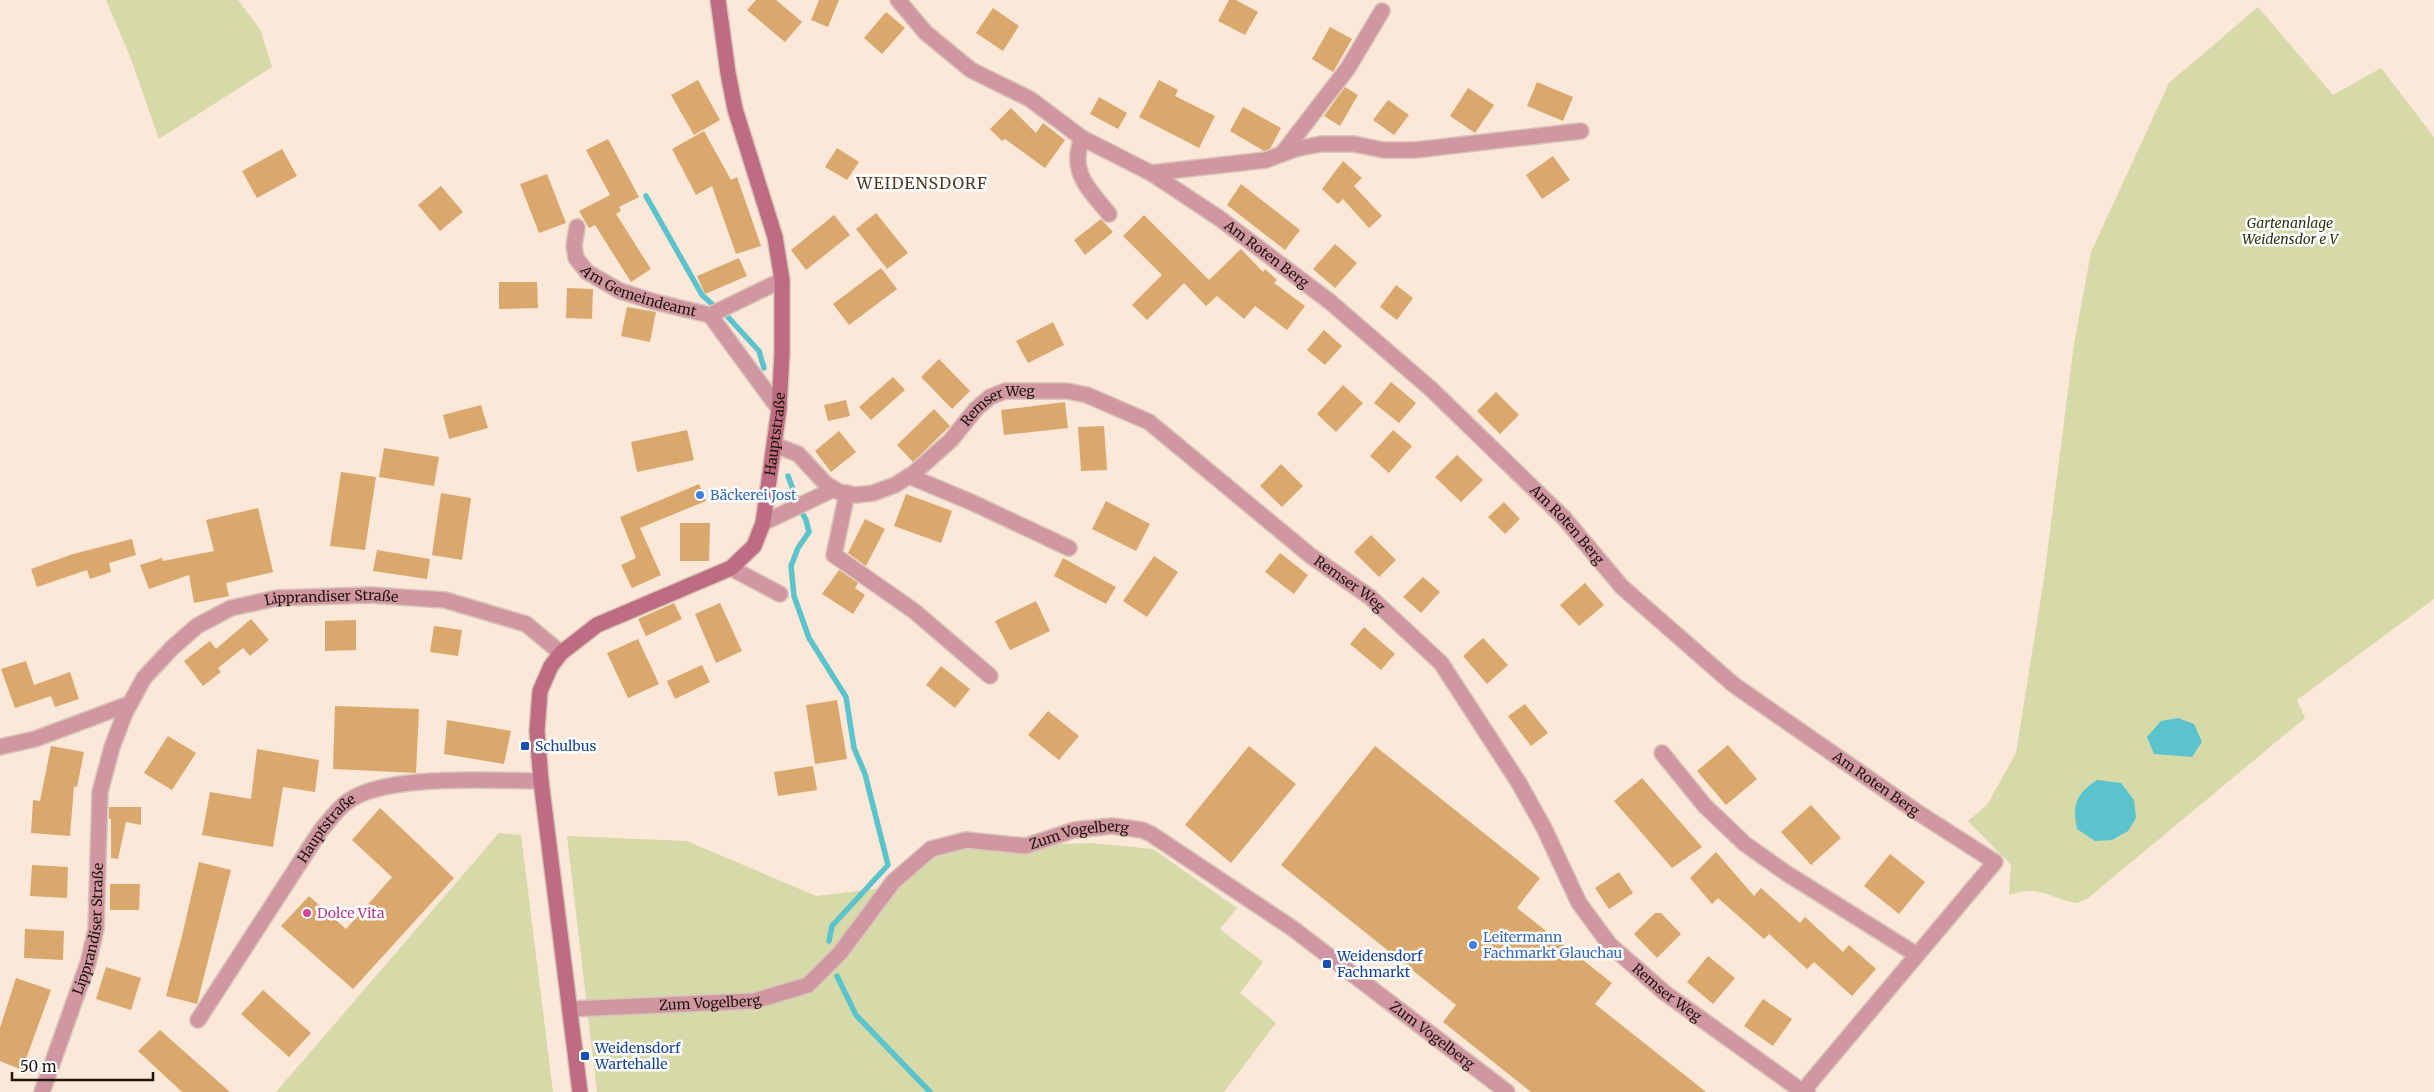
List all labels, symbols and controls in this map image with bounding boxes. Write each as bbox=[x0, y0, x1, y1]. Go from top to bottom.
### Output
district label: WEIDENSDORF bbox=[855, 173, 988, 193]
park label: Gartenanlage Weidensdor e V bbox=[2242, 214, 2339, 248]
street label: Am Roten Berg bbox=[1220, 216, 1313, 292]
street label: Am Gemeindeamt bbox=[576, 261, 699, 321]
street label: Remser Weg bbox=[957, 382, 1035, 430]
street label: Hauptstraße bbox=[761, 392, 789, 477]
street label: Am Roten Berg bbox=[1526, 480, 1608, 568]
place label: Bäckerei Jost bbox=[710, 486, 797, 504]
marker: Bäckerei Jost bbox=[694, 489, 706, 501]
street label: Remser Weg bbox=[1310, 552, 1389, 616]
street label: Lipprandiser Straße bbox=[263, 586, 399, 609]
place label: Schulbus bbox=[535, 737, 596, 755]
marker: Schulbus bbox=[519, 740, 531, 752]
street label: Am Roten Berg bbox=[1828, 747, 1923, 820]
street label: Hauptstraße bbox=[293, 790, 359, 866]
street label: Zum Vogelberg bbox=[1027, 817, 1131, 853]
street label: Lipprandiser Straße bbox=[68, 863, 107, 997]
place label: Dolce Vita bbox=[317, 904, 385, 922]
marker: Dolce Vita bbox=[301, 907, 313, 919]
place label: Leitermann Fachmarkt Glauchau bbox=[1483, 928, 1623, 962]
marker: Leitermann Fachmarkt Glauchau bbox=[1467, 939, 1479, 951]
place label: Weidensdorf Fachmarkt bbox=[1336, 947, 1423, 981]
marker: Weidensdorf Fachmarkt bbox=[1321, 958, 1333, 970]
street label: Remser Weg bbox=[1628, 959, 1706, 1026]
street label: Zum Vogelberg bbox=[659, 990, 764, 1014]
street label: Zum Vogelberg bbox=[1386, 997, 1479, 1073]
place label: Weidensdorf Wartehalle bbox=[594, 1039, 681, 1073]
scale bar bbox=[12, 1050, 154, 1082]
marker: Weidensdorf Wartehalle bbox=[579, 1050, 591, 1062]
text: 50 m bbox=[20, 1057, 57, 1076]

